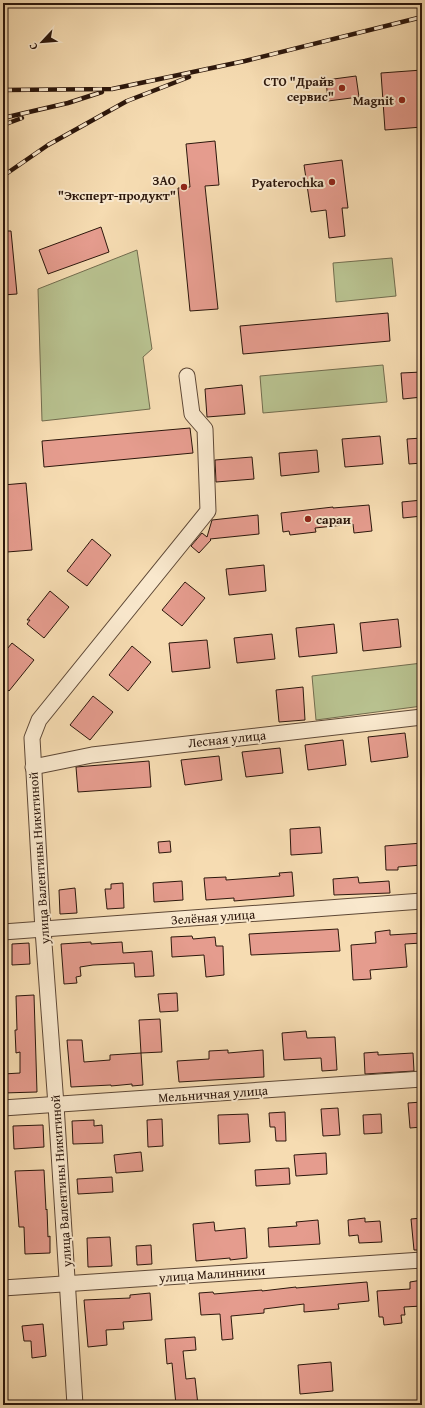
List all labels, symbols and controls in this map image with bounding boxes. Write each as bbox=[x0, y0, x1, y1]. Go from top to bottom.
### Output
north arrow bbox=[22, 22, 62, 62]
text: С bbox=[24, 40, 42, 53]
place label: СТО "Драйв сервис" bbox=[264, 72, 334, 106]
marker: СТО "Драйв сервис" bbox=[337, 83, 347, 93]
place label: Magnit bbox=[353, 91, 394, 110]
marker: Magnit bbox=[397, 95, 407, 105]
place label: ЗАО "Эксперт-продукт" bbox=[58, 171, 176, 205]
place label: Pyaterochka bbox=[252, 173, 324, 192]
marker: Pyaterochka bbox=[327, 177, 337, 187]
marker: ЗАО "Эксперт-продукт" bbox=[179, 182, 189, 192]
place label: сараи bbox=[316, 510, 351, 529]
marker: сараи bbox=[303, 514, 313, 524]
street label: Лесная улица bbox=[187, 725, 268, 753]
street label: улица Валентины Никитиной bbox=[23, 771, 55, 946]
street label: Зелёная улица bbox=[170, 905, 257, 929]
street label: Мельничная улица bbox=[157, 1081, 269, 1107]
street label: улица Валентины Никитиной bbox=[45, 1094, 77, 1269]
street label: улица Малинники bbox=[157, 1261, 266, 1287]

